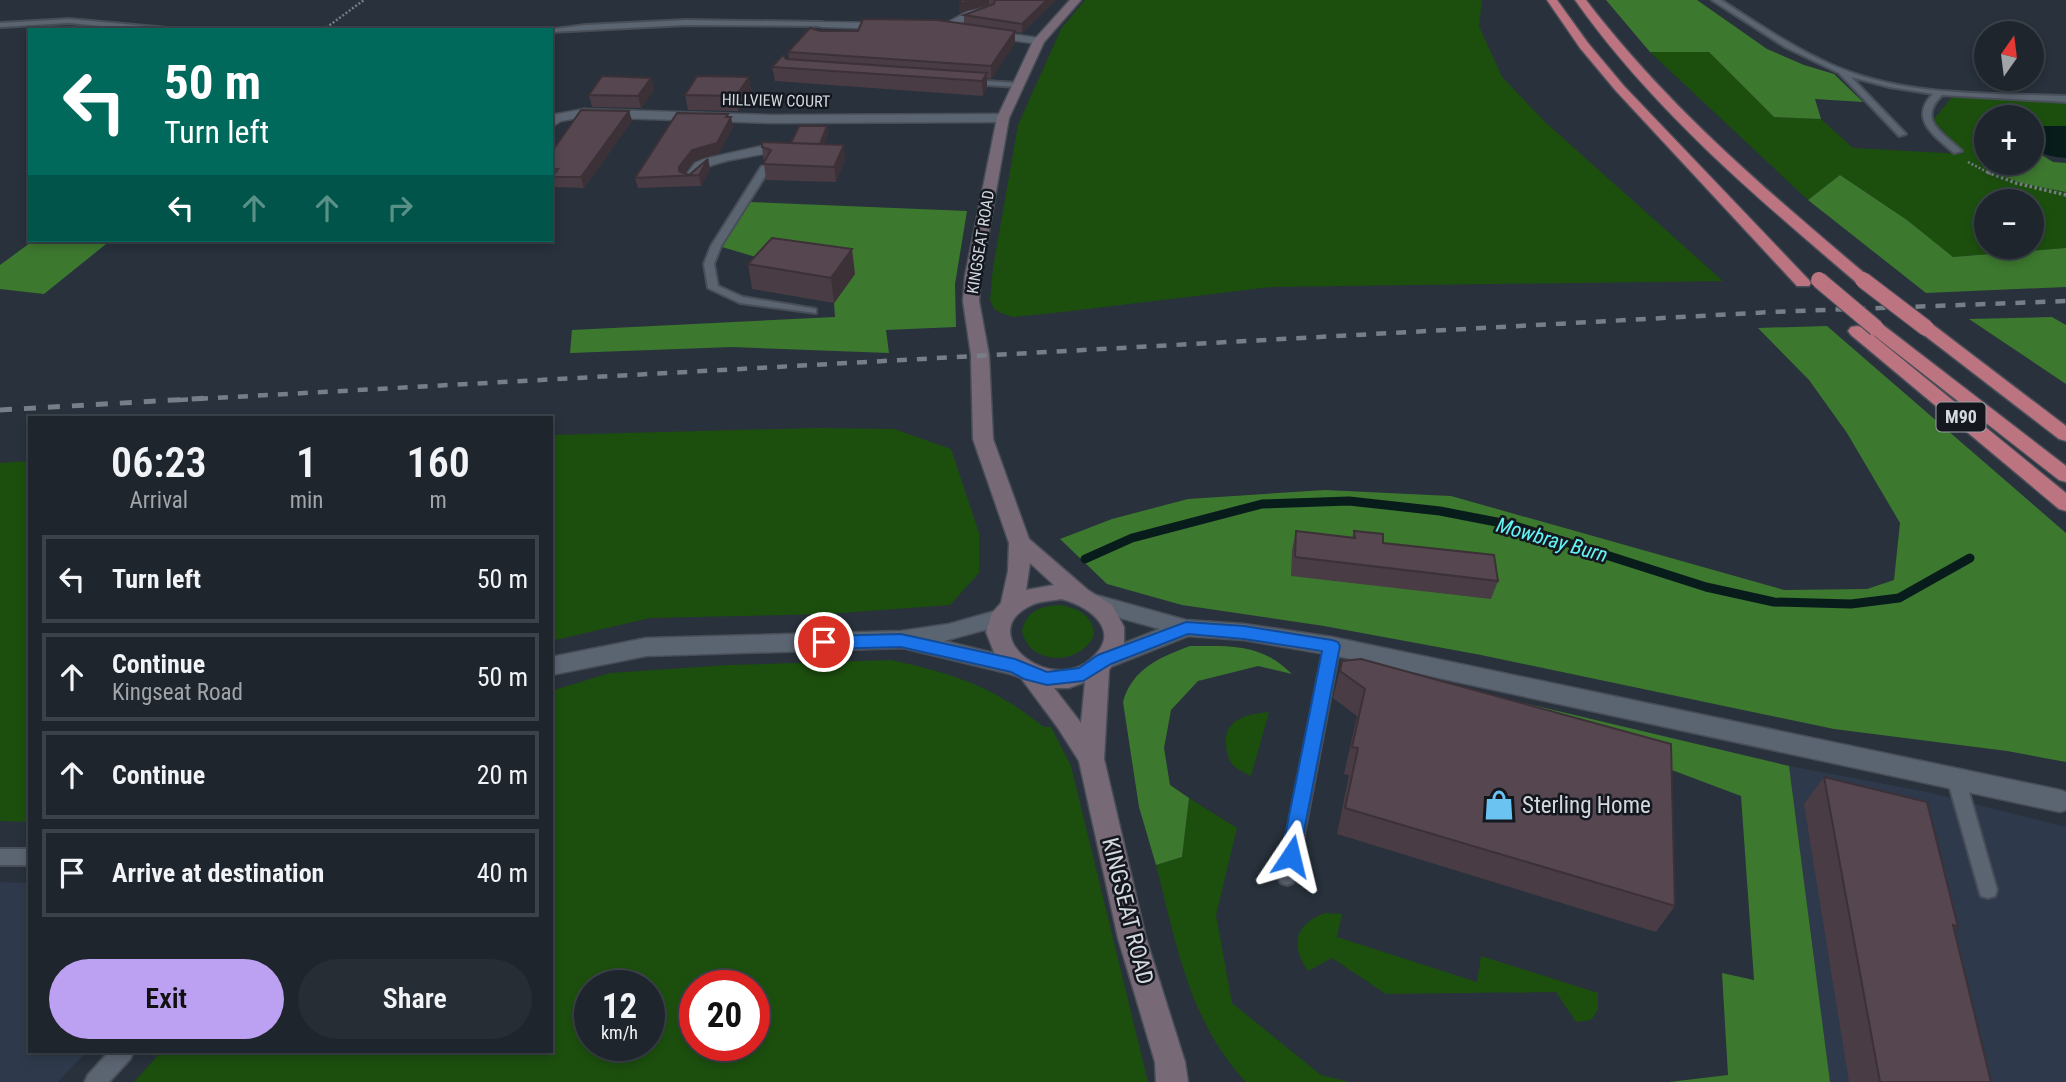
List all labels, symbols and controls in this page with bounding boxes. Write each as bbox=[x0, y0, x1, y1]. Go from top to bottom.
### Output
north arrow bbox=[1974, 21, 2044, 91]
map controls bbox=[1974, 21, 2044, 259]
text: 50 m bbox=[164, 54, 261, 111]
icon: left bbox=[49, 56, 140, 147]
street label: HILLVIEW COURT bbox=[722, 90, 830, 111]
button: + bbox=[1974, 105, 2044, 175]
text: Turn left bbox=[164, 113, 269, 151]
icon: left bbox=[162, 189, 200, 227]
icon: ahead bbox=[235, 189, 273, 227]
icon: ahead bbox=[308, 189, 346, 227]
icon: right bbox=[381, 189, 419, 227]
street label: KINGSEAT ROAD bbox=[963, 189, 998, 295]
button: − bbox=[1974, 189, 2044, 259]
road number: M90 bbox=[1937, 402, 1986, 432]
text: 06:23 bbox=[111, 438, 207, 487]
text: 1 bbox=[296, 438, 317, 487]
text: 160 bbox=[407, 438, 470, 487]
text: Arrival bbox=[130, 487, 188, 514]
text: min bbox=[290, 487, 323, 514]
text: m bbox=[430, 487, 447, 514]
water label: Mowbray Burn bbox=[1494, 513, 1610, 567]
icon: left bbox=[53, 560, 91, 598]
text: Turn left bbox=[112, 564, 201, 594]
text: 50 m bbox=[477, 564, 528, 594]
pin bbox=[794, 612, 854, 672]
icon: arrive bbox=[805, 623, 843, 661]
text: Continue bbox=[112, 649, 205, 679]
icon: ahead bbox=[53, 658, 91, 696]
text: 50 m bbox=[477, 662, 528, 692]
text: Kingseat Road bbox=[112, 679, 243, 706]
icon: ahead bbox=[53, 756, 91, 794]
text: Continue bbox=[112, 760, 205, 790]
text: 20 m bbox=[477, 760, 528, 790]
shop icon: Sterling Home bbox=[1482, 788, 1516, 822]
place label: Sterling Home bbox=[1522, 792, 1651, 819]
position arrow bbox=[1254, 819, 1328, 893]
street label: KINGSEAT ROAD bbox=[1096, 835, 1159, 987]
icon: arrive bbox=[53, 854, 91, 892]
text: Arrive at destination bbox=[112, 858, 324, 888]
text: 40 m bbox=[477, 858, 528, 888]
button: Exit bbox=[49, 959, 284, 1039]
button: Share bbox=[298, 959, 532, 1039]
speed limit sign: 20 bbox=[679, 970, 770, 1061]
text: 12 bbox=[602, 986, 637, 1027]
text: km/h bbox=[601, 1022, 638, 1043]

